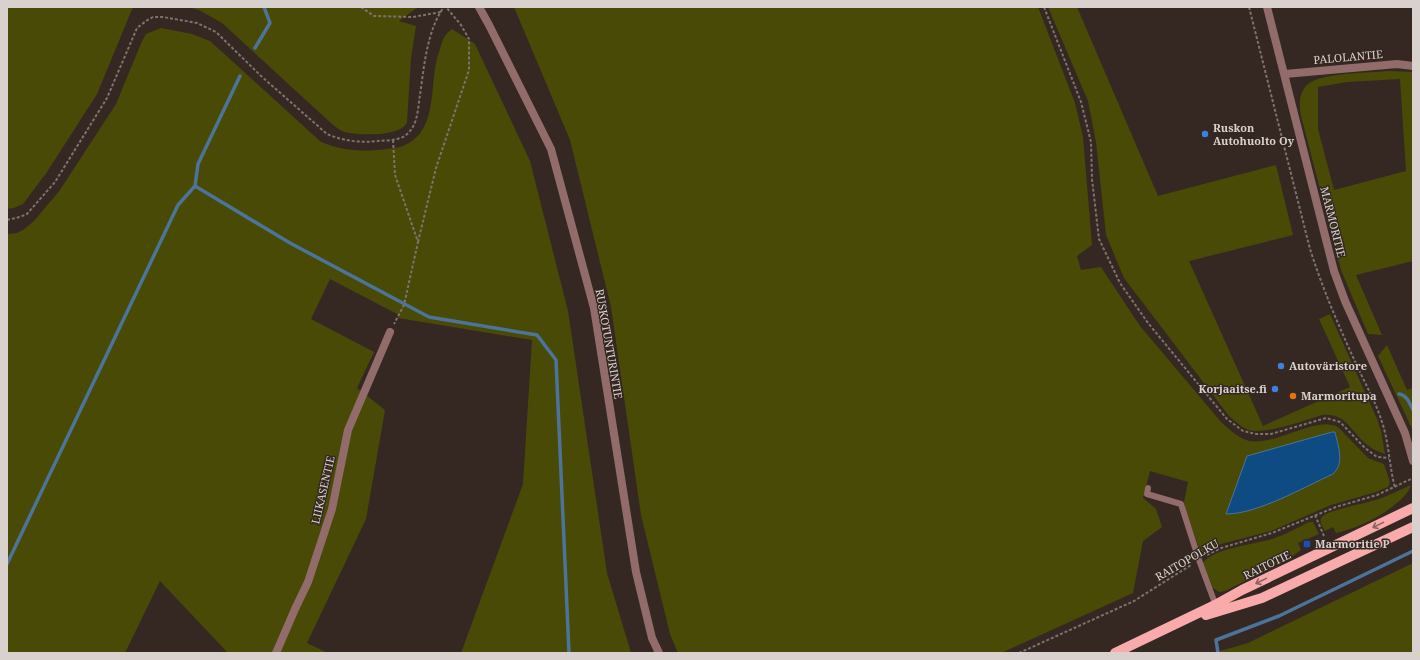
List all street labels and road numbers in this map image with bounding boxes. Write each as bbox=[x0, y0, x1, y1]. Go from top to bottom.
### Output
street label: PALOLANTIE bbox=[1313, 46, 1383, 67]
street label: MARMORITIE bbox=[1317, 185, 1350, 259]
street label: RUSKOTUNTURINTIE bbox=[592, 288, 627, 400]
street label: LIIKASENTIE bbox=[307, 454, 338, 525]
street label: RAITOPOLKU bbox=[1152, 535, 1221, 584]
street label: RAITOTIE bbox=[1241, 547, 1293, 582]

